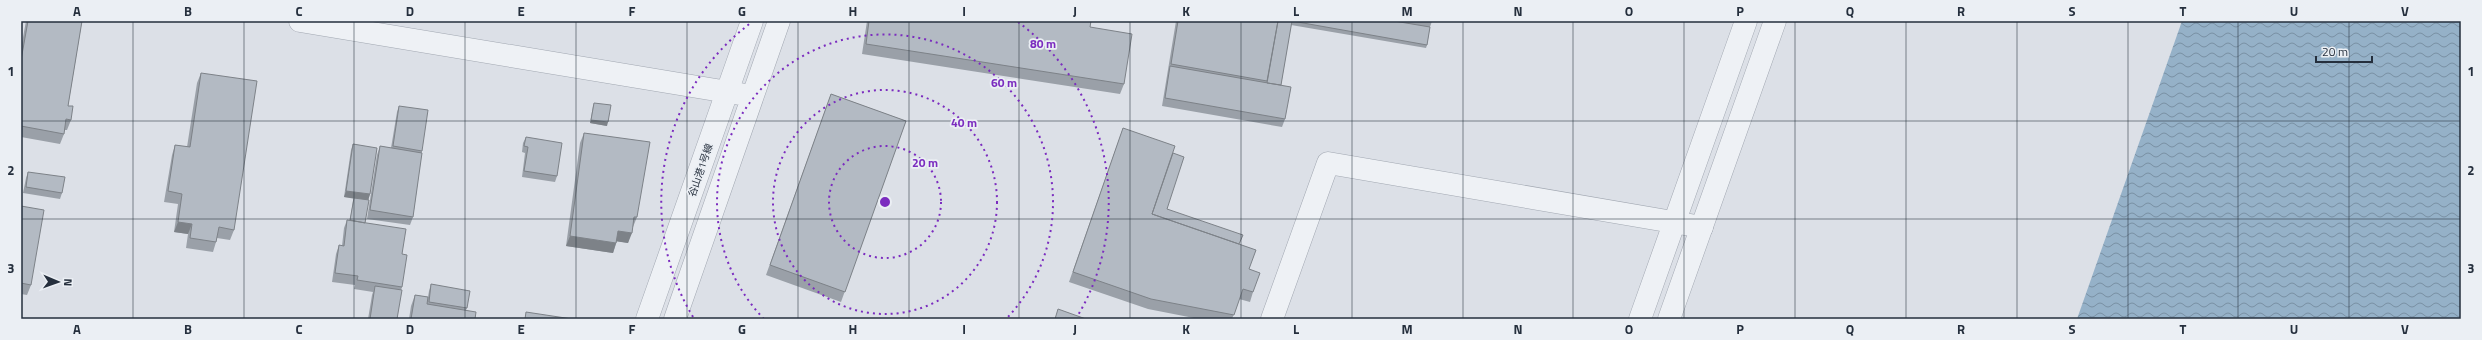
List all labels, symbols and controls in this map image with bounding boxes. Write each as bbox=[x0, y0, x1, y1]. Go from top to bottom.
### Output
text: A bbox=[73, 1, 81, 21]
text: B bbox=[184, 1, 192, 21]
text: C bbox=[295, 1, 303, 21]
text: D bbox=[406, 1, 414, 21]
text: E bbox=[517, 1, 525, 21]
text: F bbox=[629, 1, 636, 21]
text: G bbox=[738, 1, 746, 21]
text: H bbox=[849, 1, 857, 21]
text: I bbox=[962, 1, 966, 21]
text: J bbox=[1073, 1, 1077, 21]
text: K bbox=[1182, 1, 1190, 21]
text: L bbox=[1293, 1, 1299, 21]
text: M bbox=[1401, 1, 1413, 21]
text: N bbox=[1513, 1, 1523, 21]
text: O bbox=[1625, 1, 1633, 21]
text: P bbox=[1736, 1, 1744, 21]
text: Q bbox=[1846, 1, 1854, 21]
text: R bbox=[1957, 1, 1965, 21]
text: S bbox=[2068, 1, 2076, 21]
text: T bbox=[2180, 1, 2187, 21]
text: U bbox=[2290, 1, 2298, 21]
text: V bbox=[2401, 1, 2409, 21]
text: 80 m bbox=[1030, 34, 1056, 53]
scale bar bbox=[2316, 38, 2372, 64]
text: 20 m bbox=[2322, 42, 2348, 61]
text: 1 bbox=[7, 61, 15, 81]
text: 1 bbox=[2467, 61, 2475, 81]
text: 60 m bbox=[991, 73, 1017, 92]
text: 40 m bbox=[951, 113, 977, 132]
street label: 谷山港1号線 bbox=[684, 141, 717, 199]
text: 20 m bbox=[912, 153, 938, 172]
text: 2 bbox=[7, 160, 15, 180]
text: 2 bbox=[2467, 160, 2475, 180]
centre of rings bbox=[878, 195, 892, 209]
text: 3 bbox=[7, 258, 15, 278]
text: 3 bbox=[2467, 258, 2475, 278]
north arrow bbox=[38, 262, 78, 302]
text: N bbox=[60, 278, 76, 286]
text: A bbox=[73, 319, 81, 339]
text: B bbox=[184, 319, 192, 339]
text: C bbox=[295, 319, 303, 339]
text: D bbox=[406, 319, 414, 339]
text: E bbox=[517, 319, 525, 339]
text: F bbox=[629, 319, 636, 339]
text: G bbox=[738, 319, 746, 339]
text: H bbox=[849, 319, 857, 339]
text: I bbox=[962, 319, 966, 339]
text: J bbox=[1073, 319, 1077, 339]
text: K bbox=[1182, 319, 1190, 339]
text: L bbox=[1293, 319, 1299, 339]
text: M bbox=[1401, 319, 1413, 339]
text: N bbox=[1513, 319, 1523, 339]
text: O bbox=[1625, 319, 1633, 339]
text: P bbox=[1736, 319, 1744, 339]
text: Q bbox=[1846, 319, 1854, 339]
text: R bbox=[1957, 319, 1965, 339]
text: S bbox=[2068, 319, 2076, 339]
text: T bbox=[2180, 319, 2187, 339]
text: U bbox=[2290, 319, 2298, 339]
text: V bbox=[2401, 319, 2409, 339]

